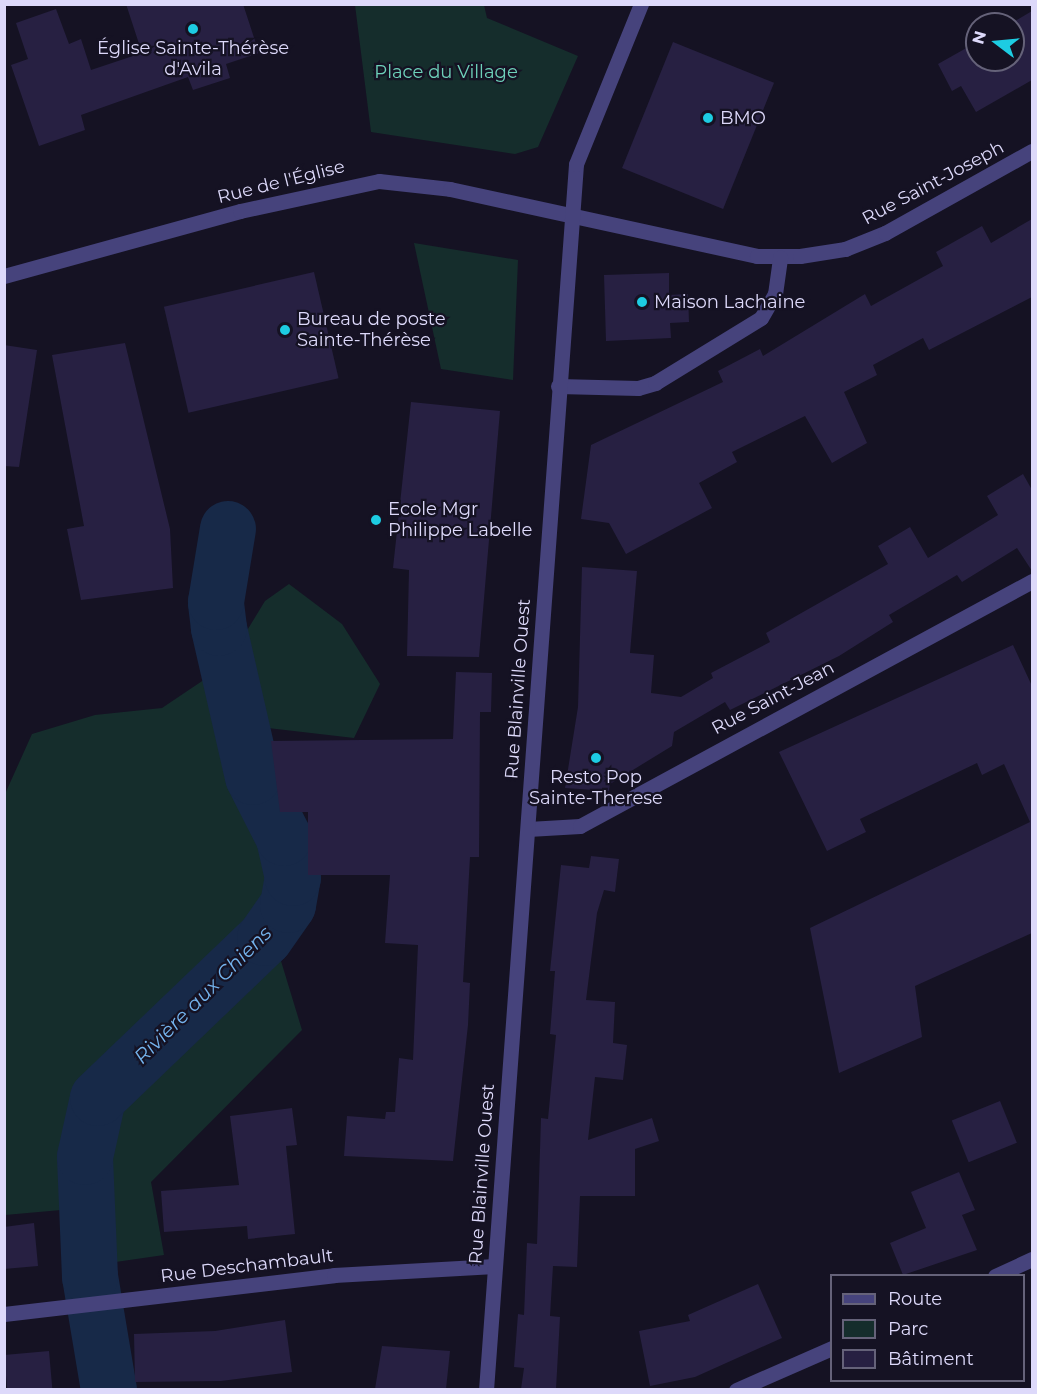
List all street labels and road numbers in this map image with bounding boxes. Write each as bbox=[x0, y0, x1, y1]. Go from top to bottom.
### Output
street label: Rue Saint-Joseph bbox=[858, 137, 1008, 229]
street label: Rue de l'Église bbox=[215, 156, 347, 208]
street label: Rue Blainville Ouest bbox=[501, 598, 535, 780]
street label: Rue Saint-Jean bbox=[708, 657, 838, 739]
street label: Rue Blainville Ouest bbox=[465, 1083, 499, 1265]
street label: Rue Deschambault bbox=[159, 1245, 335, 1287]

